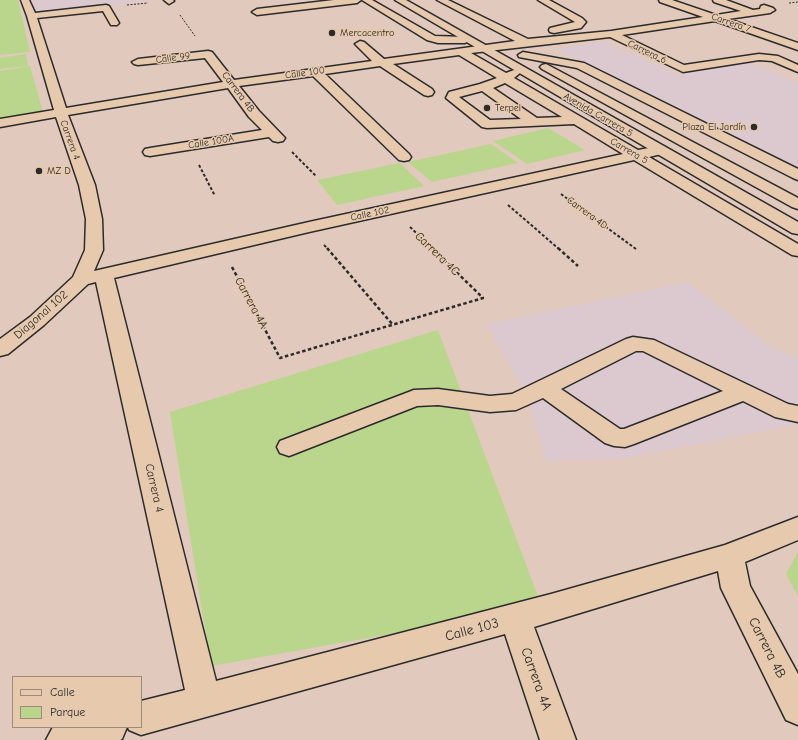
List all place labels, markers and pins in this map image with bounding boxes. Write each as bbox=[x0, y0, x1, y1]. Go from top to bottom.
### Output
place label: Mercacentro bbox=[340, 27, 394, 39]
marker: Mercacentro bbox=[327, 28, 337, 38]
place label: Terpel bbox=[495, 102, 521, 114]
marker: Terpel bbox=[482, 103, 492, 113]
place label: Plaza El Jardín bbox=[682, 121, 746, 133]
marker: Plaza El Jardín bbox=[749, 122, 759, 132]
place label: MZ D bbox=[47, 165, 71, 177]
marker: MZ D bbox=[34, 166, 44, 176]

